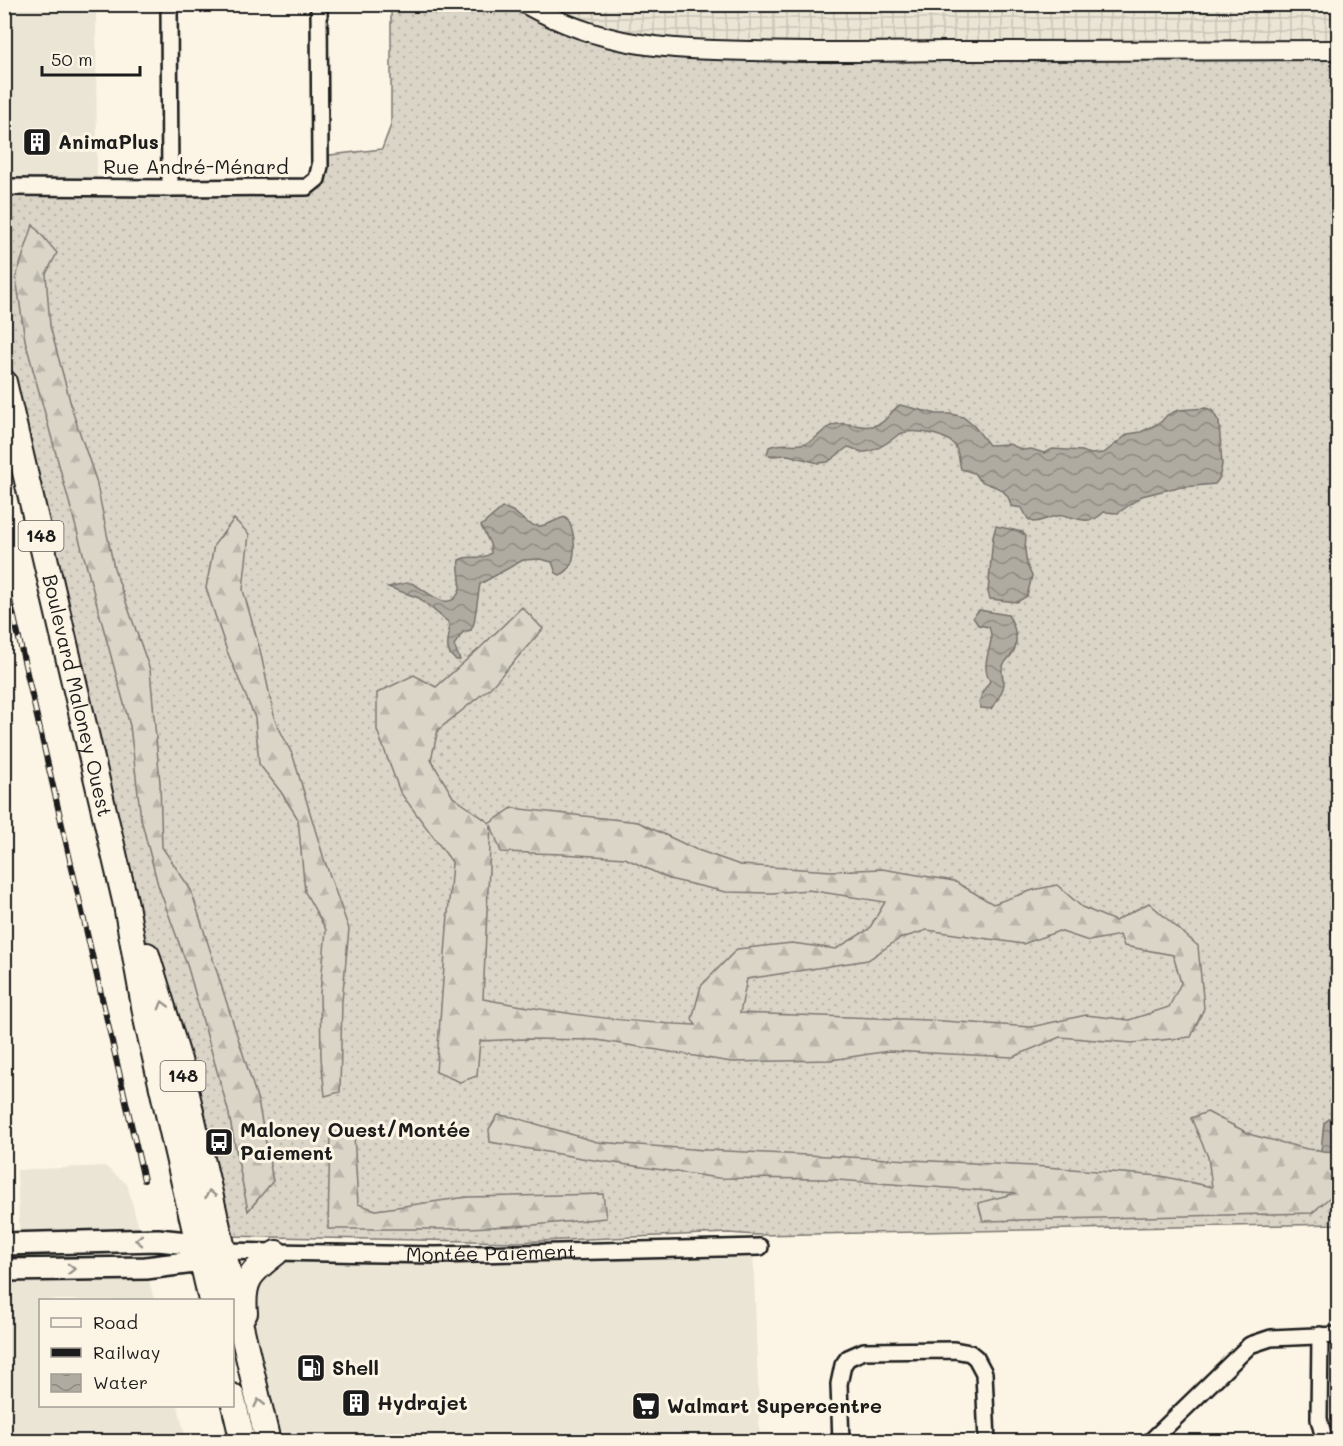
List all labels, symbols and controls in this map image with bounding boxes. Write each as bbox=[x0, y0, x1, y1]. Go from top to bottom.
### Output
scale bar bbox=[42, 39, 140, 77]
text: 50 m bbox=[51, 47, 93, 71]
building icon: AnimaPlus bbox=[21, 126, 53, 158]
place label: AnimaPlus bbox=[58, 128, 159, 154]
street label: Rue André-Ménard bbox=[103, 153, 289, 179]
road number: 148 bbox=[18, 521, 63, 551]
street label: Boulevard Maloney Ouest bbox=[37, 572, 119, 819]
one-way arrow bbox=[158, 1000, 170, 1011]
road number: 148 bbox=[160, 1061, 206, 1091]
place label: Maloney Ouest/Montée Paiement bbox=[240, 1116, 470, 1165]
bus stop icon: Maloney Ouest/Montée Paiement bbox=[203, 1126, 235, 1158]
one-way arrow bbox=[205, 1189, 218, 1199]
one-way arrow bbox=[135, 1234, 144, 1247]
street label: Montée Paiement bbox=[406, 1238, 576, 1267]
one-way arrow bbox=[67, 1262, 76, 1275]
legend bbox=[39, 1299, 234, 1407]
text: Road bbox=[93, 1310, 138, 1334]
text: Railway bbox=[93, 1340, 160, 1364]
fuel station icon: Shell bbox=[295, 1352, 327, 1384]
place label: Shell bbox=[332, 1354, 379, 1380]
text: Water bbox=[93, 1370, 148, 1394]
building icon: Hydrajet bbox=[340, 1387, 372, 1419]
place label: Hydrajet bbox=[377, 1389, 468, 1415]
supermarket icon: Walmart Supercentre bbox=[630, 1390, 662, 1422]
place label: Walmart Supercentre bbox=[667, 1392, 882, 1418]
one-way arrow bbox=[253, 1398, 266, 1408]

